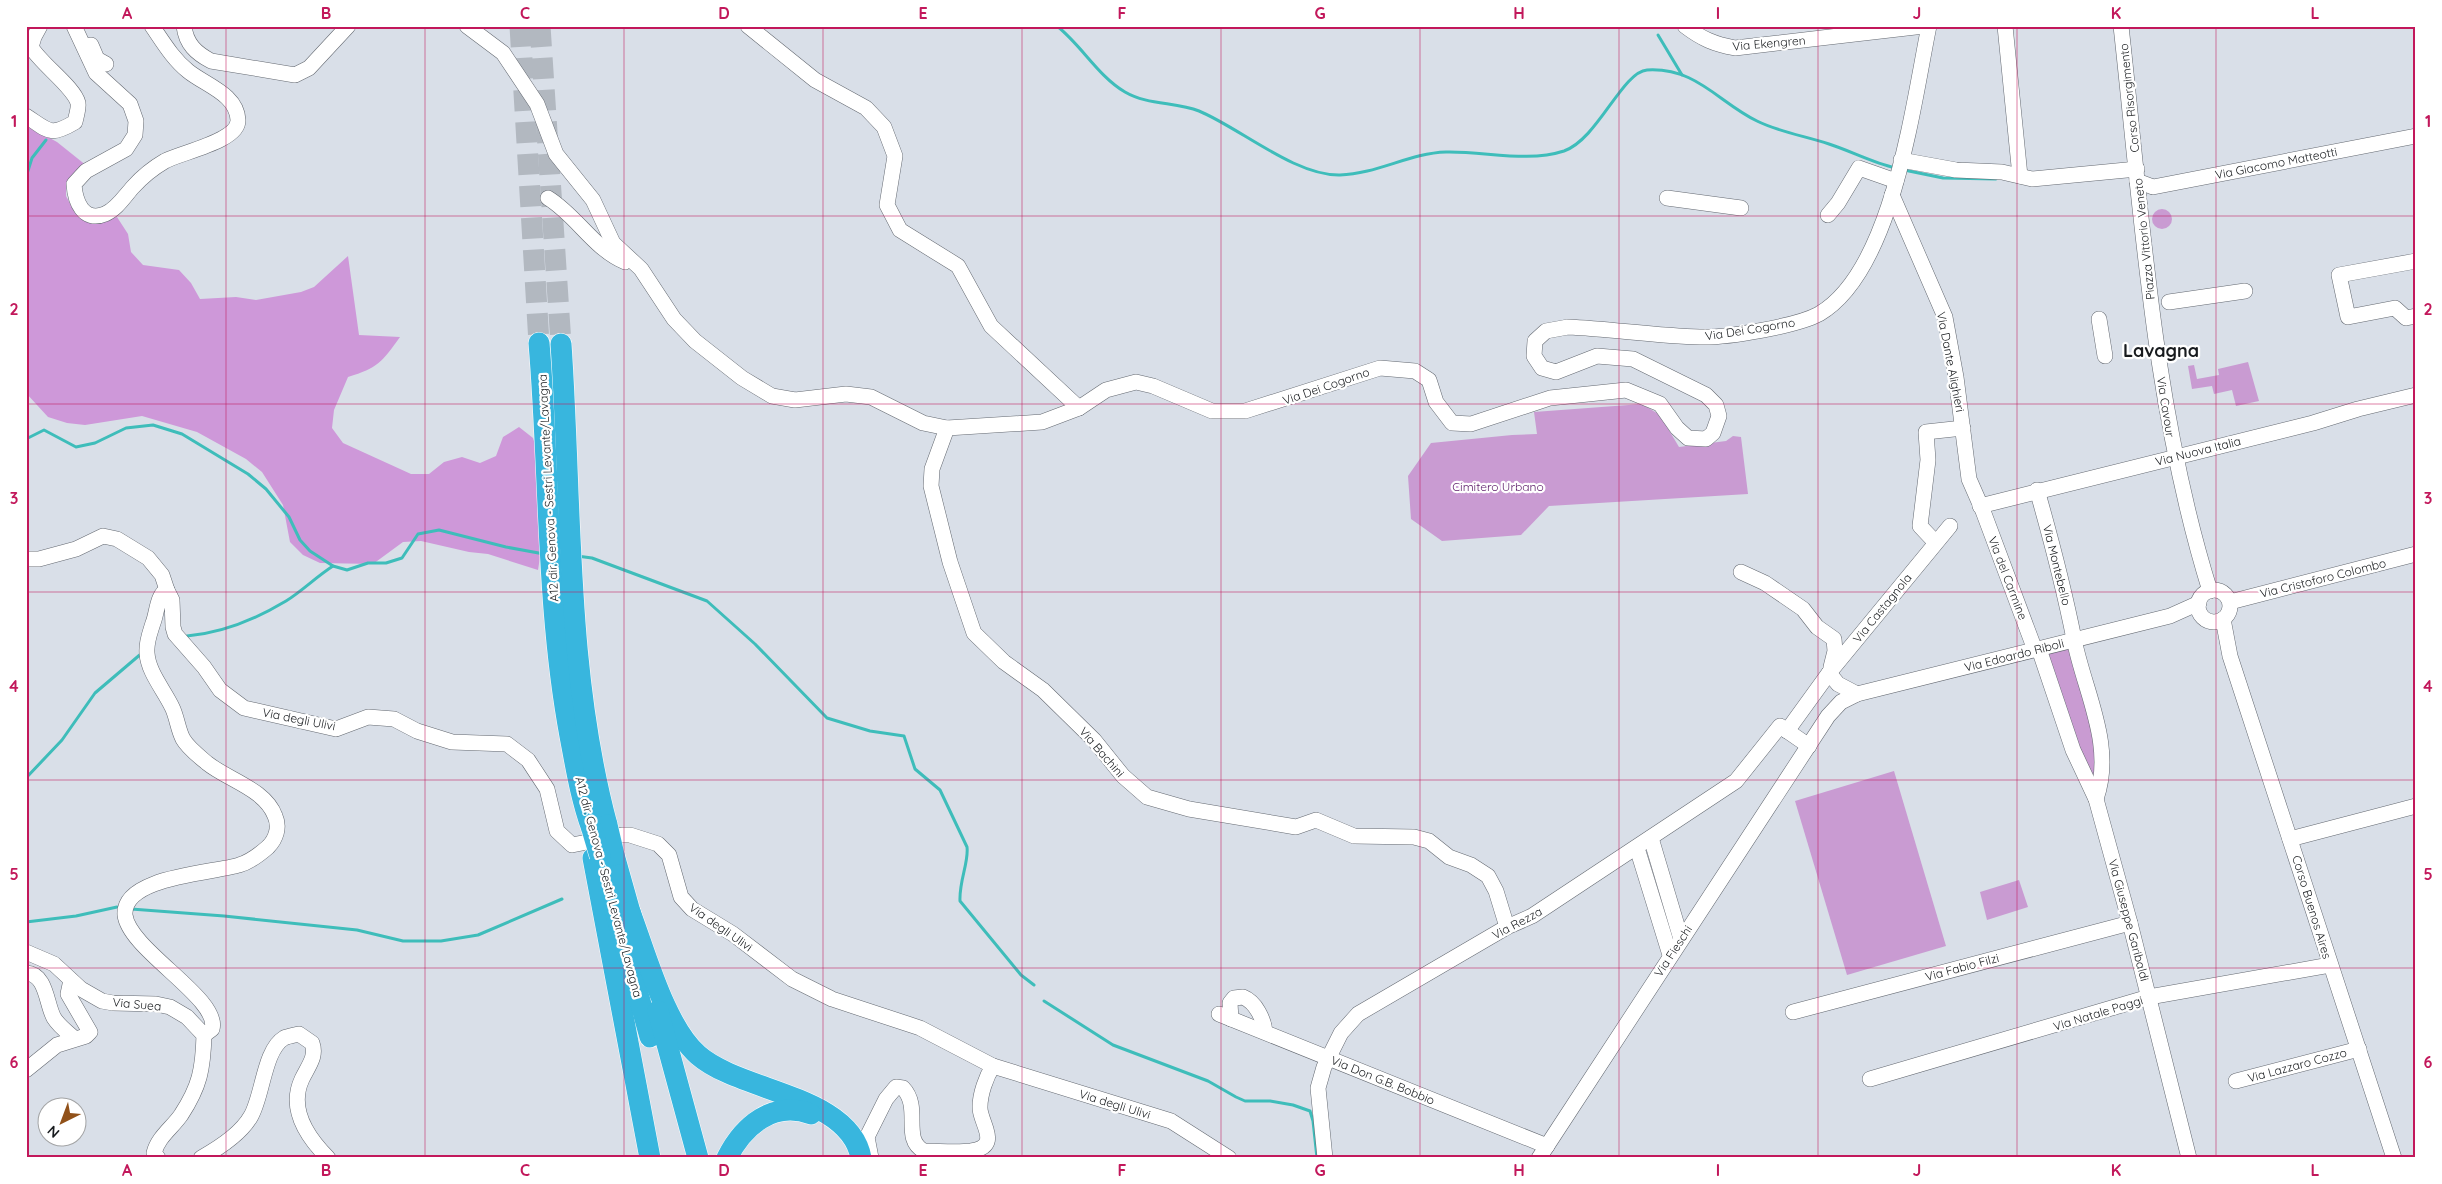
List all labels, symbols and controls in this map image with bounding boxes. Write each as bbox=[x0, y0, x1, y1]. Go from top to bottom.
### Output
text: A bbox=[122, 3, 133, 23]
text: B bbox=[321, 3, 331, 23]
text: C bbox=[520, 3, 530, 23]
text: D bbox=[718, 3, 730, 23]
text: E bbox=[918, 3, 928, 23]
text: F bbox=[1118, 3, 1127, 23]
text: G bbox=[1314, 3, 1326, 23]
text: H bbox=[1513, 3, 1525, 23]
text: I bbox=[1716, 3, 1720, 23]
text: J bbox=[1913, 3, 1921, 23]
text: K bbox=[2111, 3, 2121, 23]
text: L bbox=[2311, 3, 2320, 23]
street label: Via Ekengren bbox=[1732, 32, 1806, 54]
street label: Corso Risorgimento bbox=[2116, 43, 2142, 153]
text: 1 bbox=[11, 111, 17, 131]
text: 1 bbox=[2425, 111, 2431, 131]
street label: Via Giacomo Matteotti bbox=[2214, 144, 2338, 182]
street label: Piazza Vittorio Veneto bbox=[2130, 178, 2158, 300]
text: 2 bbox=[9, 299, 19, 319]
text: 2 bbox=[2423, 299, 2433, 319]
street label: Via Dante Alighieri bbox=[1934, 311, 1968, 413]
street label: Via Dei Cogorno bbox=[1704, 314, 1796, 344]
district label: Lavagna bbox=[2123, 339, 2199, 362]
street label: Via Dei Cogorno bbox=[1281, 364, 1371, 408]
street label: A12 dir. Genova - Sestri Levante/Lavagna bbox=[535, 374, 561, 602]
street label: Via Cavour bbox=[2154, 376, 2178, 439]
street label: Via Nuova Italia bbox=[2154, 433, 2242, 469]
park label: Cimitero Urbano bbox=[1452, 479, 1544, 494]
text: 3 bbox=[10, 488, 18, 508]
text: 3 bbox=[2424, 488, 2432, 508]
street label: Via Montebello bbox=[2040, 523, 2074, 607]
street label: Via del Carmine bbox=[1985, 534, 2031, 622]
street label: Via Cristoforo Colombo bbox=[2258, 555, 2388, 601]
street label: Via Castagnola bbox=[1849, 570, 1915, 646]
street label: Via Edoardo Riboli bbox=[1963, 635, 2065, 675]
text: 4 bbox=[9, 676, 19, 696]
text: 4 bbox=[2423, 676, 2433, 696]
street label: Via degli Ulivi bbox=[261, 705, 337, 733]
street label: Via Bachini bbox=[1076, 724, 1128, 780]
street label: A12 dir. Genova - Sestri Levante/Lavagna bbox=[572, 775, 646, 999]
street label: Corso Buenos Aires bbox=[2289, 853, 2335, 961]
street label: Via Giuseppe Garibaldi bbox=[2105, 857, 2153, 983]
text: 5 bbox=[9, 864, 19, 884]
text: 5 bbox=[2423, 864, 2433, 884]
street label: Via degli Ulivi bbox=[686, 900, 756, 954]
street label: Via Rezza bbox=[1489, 904, 1545, 942]
street label: Via Fieschi bbox=[1651, 922, 1695, 980]
street label: Via Fabio Filzi bbox=[1923, 950, 2001, 984]
street label: Via Natale Paggi bbox=[2051, 992, 2145, 1034]
street label: Via Suea bbox=[112, 994, 162, 1014]
street label: Via Lazzaro Cozzo bbox=[2246, 1045, 2348, 1085]
text: 6 bbox=[10, 1052, 19, 1072]
street label: Via Don G.B. Bobbio bbox=[1329, 1052, 1437, 1108]
text: 6 bbox=[2424, 1052, 2433, 1072]
street label: Via degli Ulivi bbox=[1077, 1086, 1153, 1122]
north arrow bbox=[38, 1096, 88, 1146]
text: N bbox=[43, 1122, 63, 1142]
text: A bbox=[122, 1160, 133, 1180]
text: B bbox=[321, 1160, 331, 1180]
text: C bbox=[520, 1160, 530, 1180]
text: D bbox=[718, 1160, 730, 1180]
text: E bbox=[918, 1160, 928, 1180]
text: F bbox=[1118, 1160, 1127, 1180]
text: G bbox=[1314, 1160, 1326, 1180]
text: H bbox=[1513, 1160, 1525, 1180]
text: I bbox=[1716, 1160, 1720, 1180]
text: J bbox=[1913, 1160, 1921, 1180]
text: K bbox=[2111, 1160, 2121, 1180]
text: L bbox=[2311, 1160, 2320, 1180]

